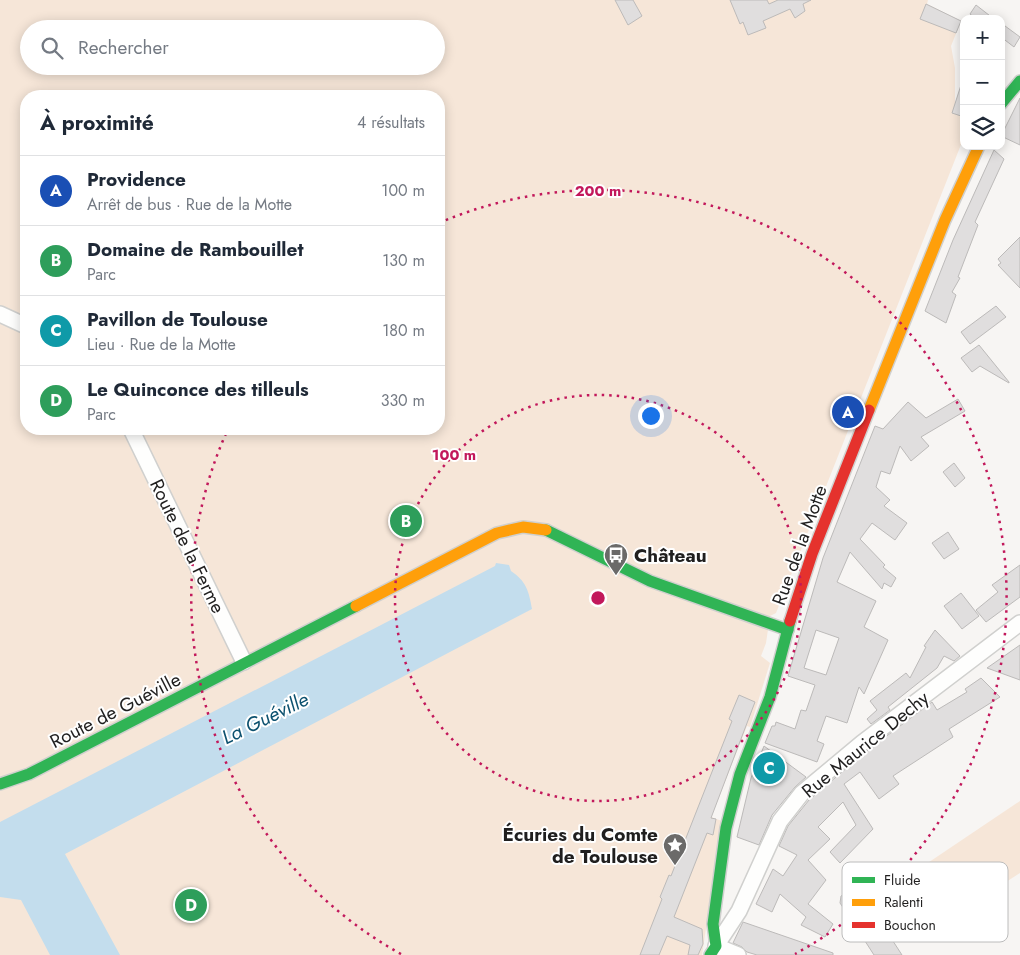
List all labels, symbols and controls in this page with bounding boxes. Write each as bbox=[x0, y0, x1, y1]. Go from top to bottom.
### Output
map controls bbox=[960, 15, 1005, 150]
button: + bbox=[960, 15, 1005, 60]
search box bbox=[20, 20, 445, 75]
icon: search bbox=[38, 34, 66, 62]
text: Rechercher bbox=[78, 34, 169, 61]
button: − bbox=[960, 60, 1005, 105]
button: layers bbox=[960, 105, 1005, 150]
text: À proximité bbox=[40, 108, 154, 138]
text: 4 résultats bbox=[357, 111, 425, 134]
text: Providence bbox=[87, 166, 186, 193]
text: A bbox=[50, 179, 62, 202]
text: 100 m bbox=[381, 179, 425, 202]
text: 200 m bbox=[575, 180, 621, 202]
text: Arrêt de bus · Rue de la Motte bbox=[87, 193, 292, 216]
text: Domaine de Rambouillet bbox=[87, 236, 303, 263]
text: B bbox=[51, 249, 61, 272]
text: 130 m bbox=[382, 249, 425, 272]
text: Parc bbox=[87, 263, 116, 286]
text: Pavillon de Toulouse bbox=[87, 306, 268, 333]
text: C bbox=[50, 319, 62, 342]
text: 180 m bbox=[382, 319, 425, 342]
text: Lieu · Rue de la Motte bbox=[87, 333, 236, 356]
text: Le Quinconce des tilleuls bbox=[87, 376, 309, 403]
text: D bbox=[50, 389, 62, 412]
text: 330 m bbox=[381, 389, 425, 412]
pin: A bbox=[832, 393, 864, 431]
text: Parc bbox=[87, 403, 116, 426]
your location bbox=[638, 403, 664, 429]
text: 100 m bbox=[432, 444, 476, 466]
street label: Route de la Ferme bbox=[143, 475, 232, 618]
street label: Rue de la Motte bbox=[765, 481, 834, 609]
pin: B bbox=[390, 502, 422, 540]
bus stop icon: Château bbox=[603, 542, 629, 576]
place label: Château bbox=[634, 542, 707, 569]
centre of rings bbox=[589, 589, 607, 607]
street label: Route de Guéville bbox=[45, 666, 185, 755]
street label: Rue Maurice Dechy bbox=[796, 684, 935, 804]
water label: La Guéville bbox=[217, 685, 314, 752]
pin: C bbox=[753, 749, 785, 787]
place label: Écuries du Comte de Toulouse bbox=[503, 821, 658, 870]
place icon: Écuries du Comte de Toulouse bbox=[662, 832, 688, 866]
legend bbox=[842, 862, 1008, 942]
text: Fluide bbox=[884, 870, 920, 890]
pin: D bbox=[175, 886, 207, 924]
text: Ralenti bbox=[884, 892, 923, 912]
text: Bouchon bbox=[884, 915, 936, 935]

